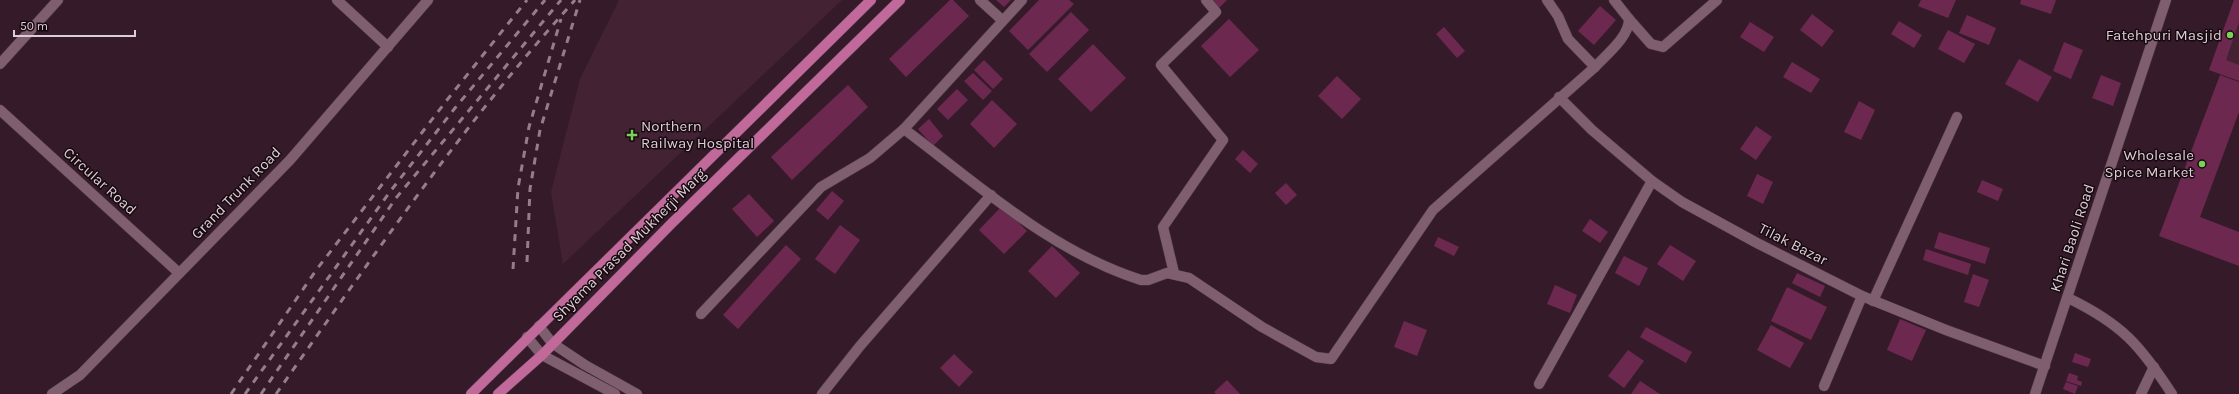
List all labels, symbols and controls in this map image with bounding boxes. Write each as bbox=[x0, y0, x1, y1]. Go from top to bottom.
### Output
scale bar bbox=[14, 12, 135, 38]
text: 50 m bbox=[20, 19, 48, 33]
place label: Fatehpuri Masjid bbox=[2106, 26, 2222, 44]
marker: Fatehpuri Masjid bbox=[2225, 30, 2235, 40]
place label: Northern Railway Hospital bbox=[641, 117, 754, 152]
marker: Northern Railway Hospital bbox=[626, 129, 638, 141]
street label: Grand Trunk Road bbox=[187, 143, 285, 243]
street label: Circular Road bbox=[60, 144, 140, 218]
place label: Wholesale Spice Market bbox=[2105, 146, 2194, 181]
marker: Wholesale Spice Market bbox=[2197, 159, 2207, 169]
street label: Shyama Prasad Mukherji Marg bbox=[549, 164, 710, 325]
street label: Khari Baoli Road bbox=[2046, 182, 2098, 294]
street label: Tilak Bazar bbox=[1756, 219, 1831, 269]

